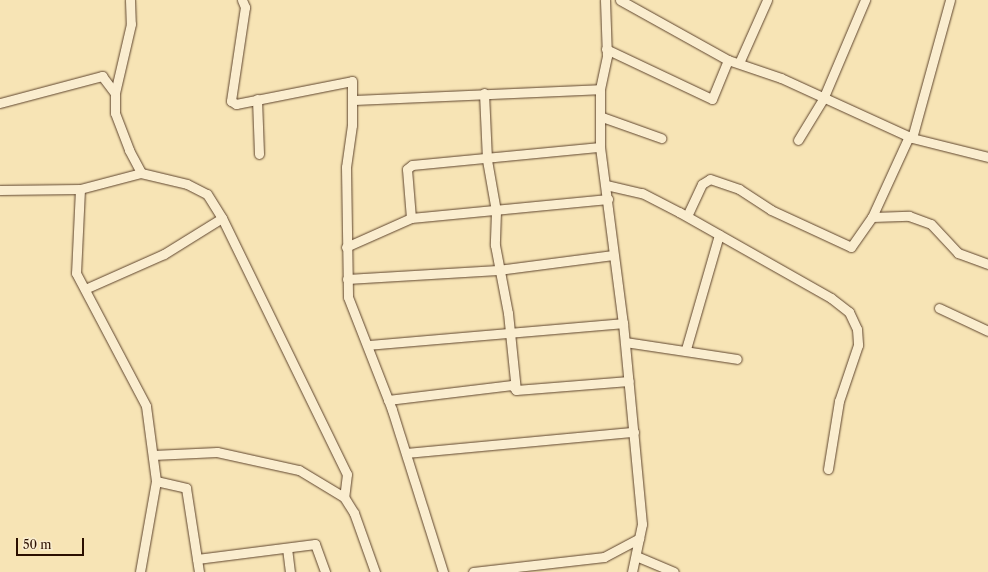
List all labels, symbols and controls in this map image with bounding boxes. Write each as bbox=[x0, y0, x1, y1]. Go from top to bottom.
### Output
scale bar bbox=[18, 530, 86, 556]
text: 50 m bbox=[23, 537, 52, 552]

